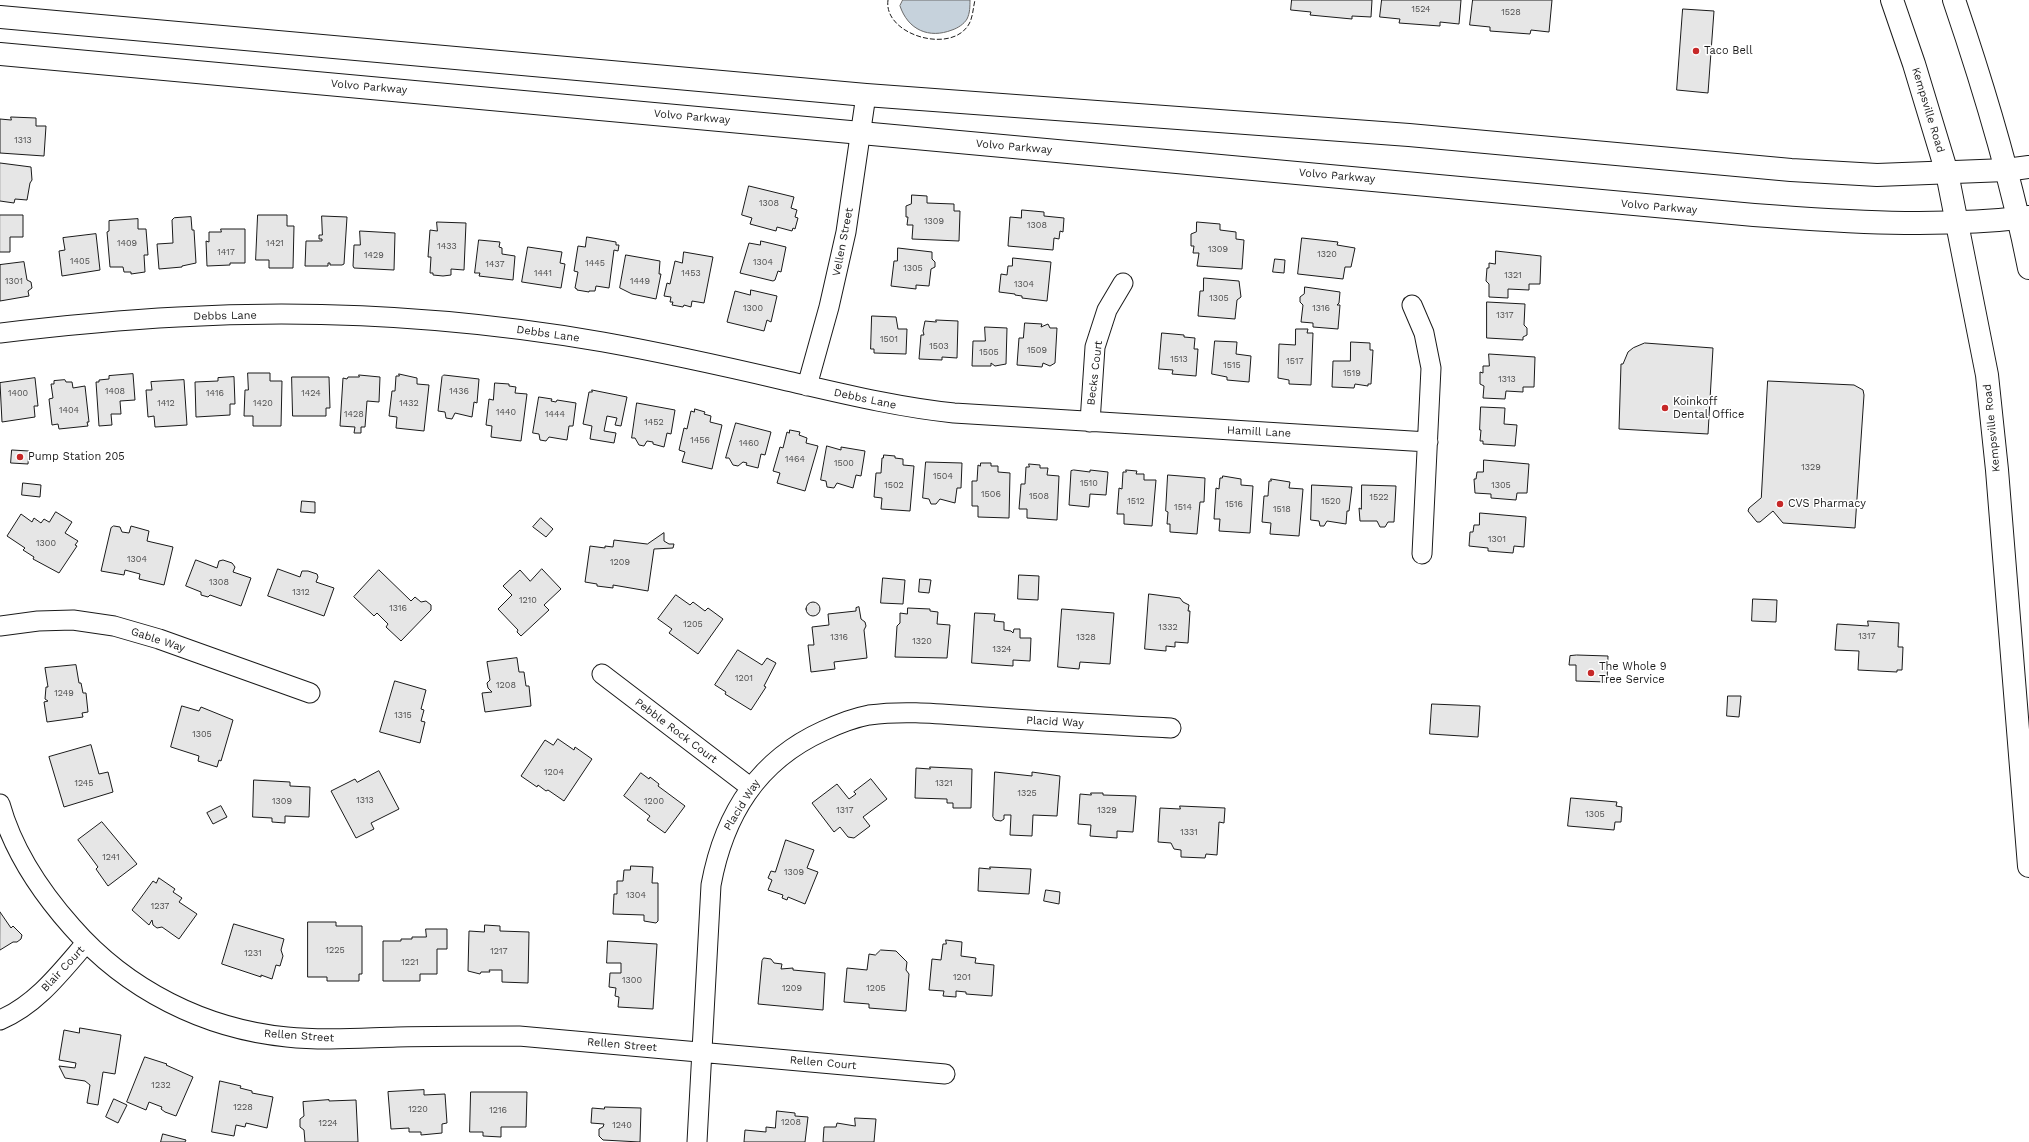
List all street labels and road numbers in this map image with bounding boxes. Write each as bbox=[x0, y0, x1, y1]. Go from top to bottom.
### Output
street label: Kempsville Road bbox=[1909, 66, 1947, 154]
street label: Volvo Parkway bbox=[330, 77, 408, 97]
street label: Volvo Parkway bbox=[653, 107, 731, 127]
street label: Volvo Parkway bbox=[975, 137, 1053, 157]
street label: Volvo Parkway bbox=[1298, 166, 1376, 186]
street label: Volvo Parkway bbox=[1620, 197, 1698, 217]
street label: Vellen Street bbox=[830, 207, 856, 277]
street label: Debbs Lane bbox=[193, 309, 257, 323]
street label: Debbs Lane bbox=[516, 323, 580, 345]
street label: Becks Court bbox=[1084, 340, 1106, 406]
street label: Kempsville Road bbox=[1981, 383, 2003, 473]
street label: Debbs Lane bbox=[833, 386, 897, 412]
street label: Hamill Lane bbox=[1227, 424, 1291, 440]
street label: Gable Way bbox=[129, 625, 187, 655]
street label: Pebble Rock Court bbox=[632, 696, 720, 766]
street label: Placid Way bbox=[1026, 714, 1084, 730]
street label: Placid Way bbox=[721, 777, 763, 833]
street label: Blair Court bbox=[39, 943, 87, 995]
street label: Rellen Street bbox=[264, 1027, 334, 1045]
street label: Rellen Street bbox=[586, 1035, 658, 1055]
street label: Rellen Court bbox=[789, 1054, 857, 1072]

